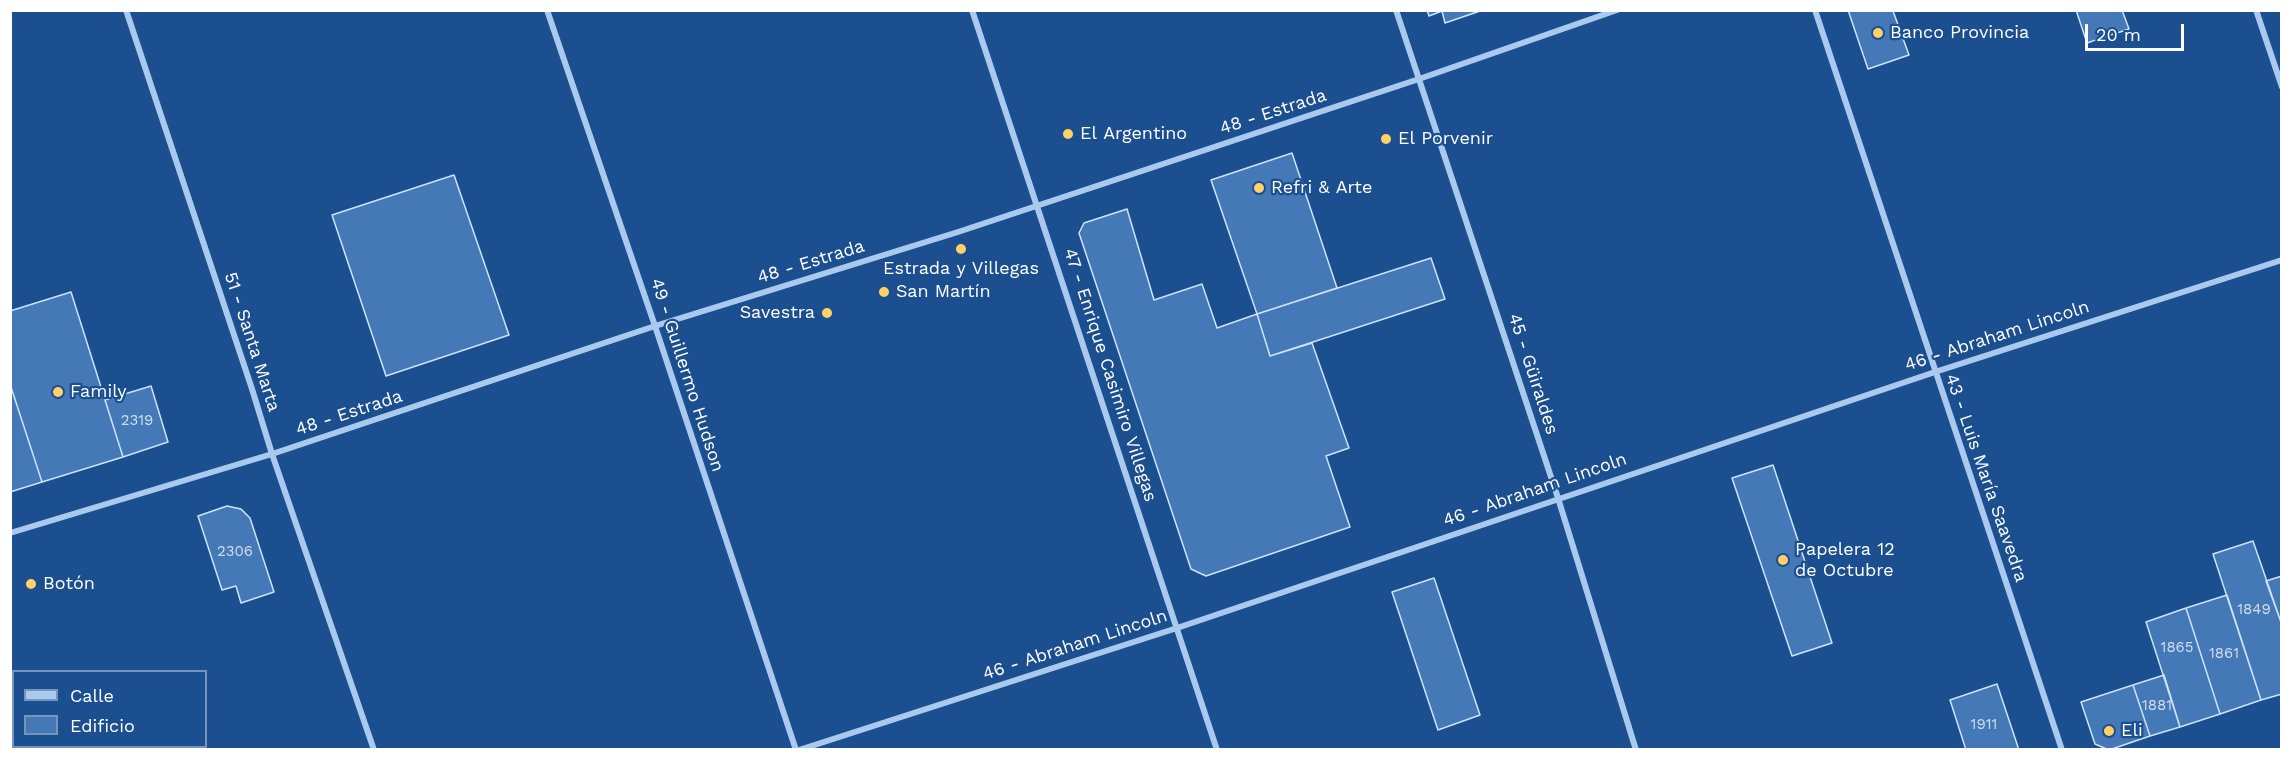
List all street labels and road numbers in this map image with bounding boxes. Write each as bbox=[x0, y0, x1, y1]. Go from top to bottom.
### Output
street label: 48 - Estrada bbox=[1217, 85, 1329, 139]
street label: 48 - Estrada bbox=[755, 235, 867, 289]
street label: 47 - Enrique Casimiro Villegas bbox=[1059, 246, 1161, 504]
street label: 51 - Santa Marta bbox=[219, 270, 285, 414]
street label: 49 - Guillermo Hudson bbox=[645, 276, 729, 474]
street label: 46 - Abraham Lincoln bbox=[1902, 296, 2092, 376]
street label: 45 - Güiraldes bbox=[1503, 311, 1563, 437]
street label: 43 - Luis María Saavedra bbox=[1940, 371, 2032, 585]
street label: 48 - Estrada bbox=[293, 386, 405, 440]
street label: 46 - Abraham Lincoln bbox=[1440, 448, 1630, 532]
street label: 46 - Abraham Lincoln bbox=[980, 605, 1170, 685]

